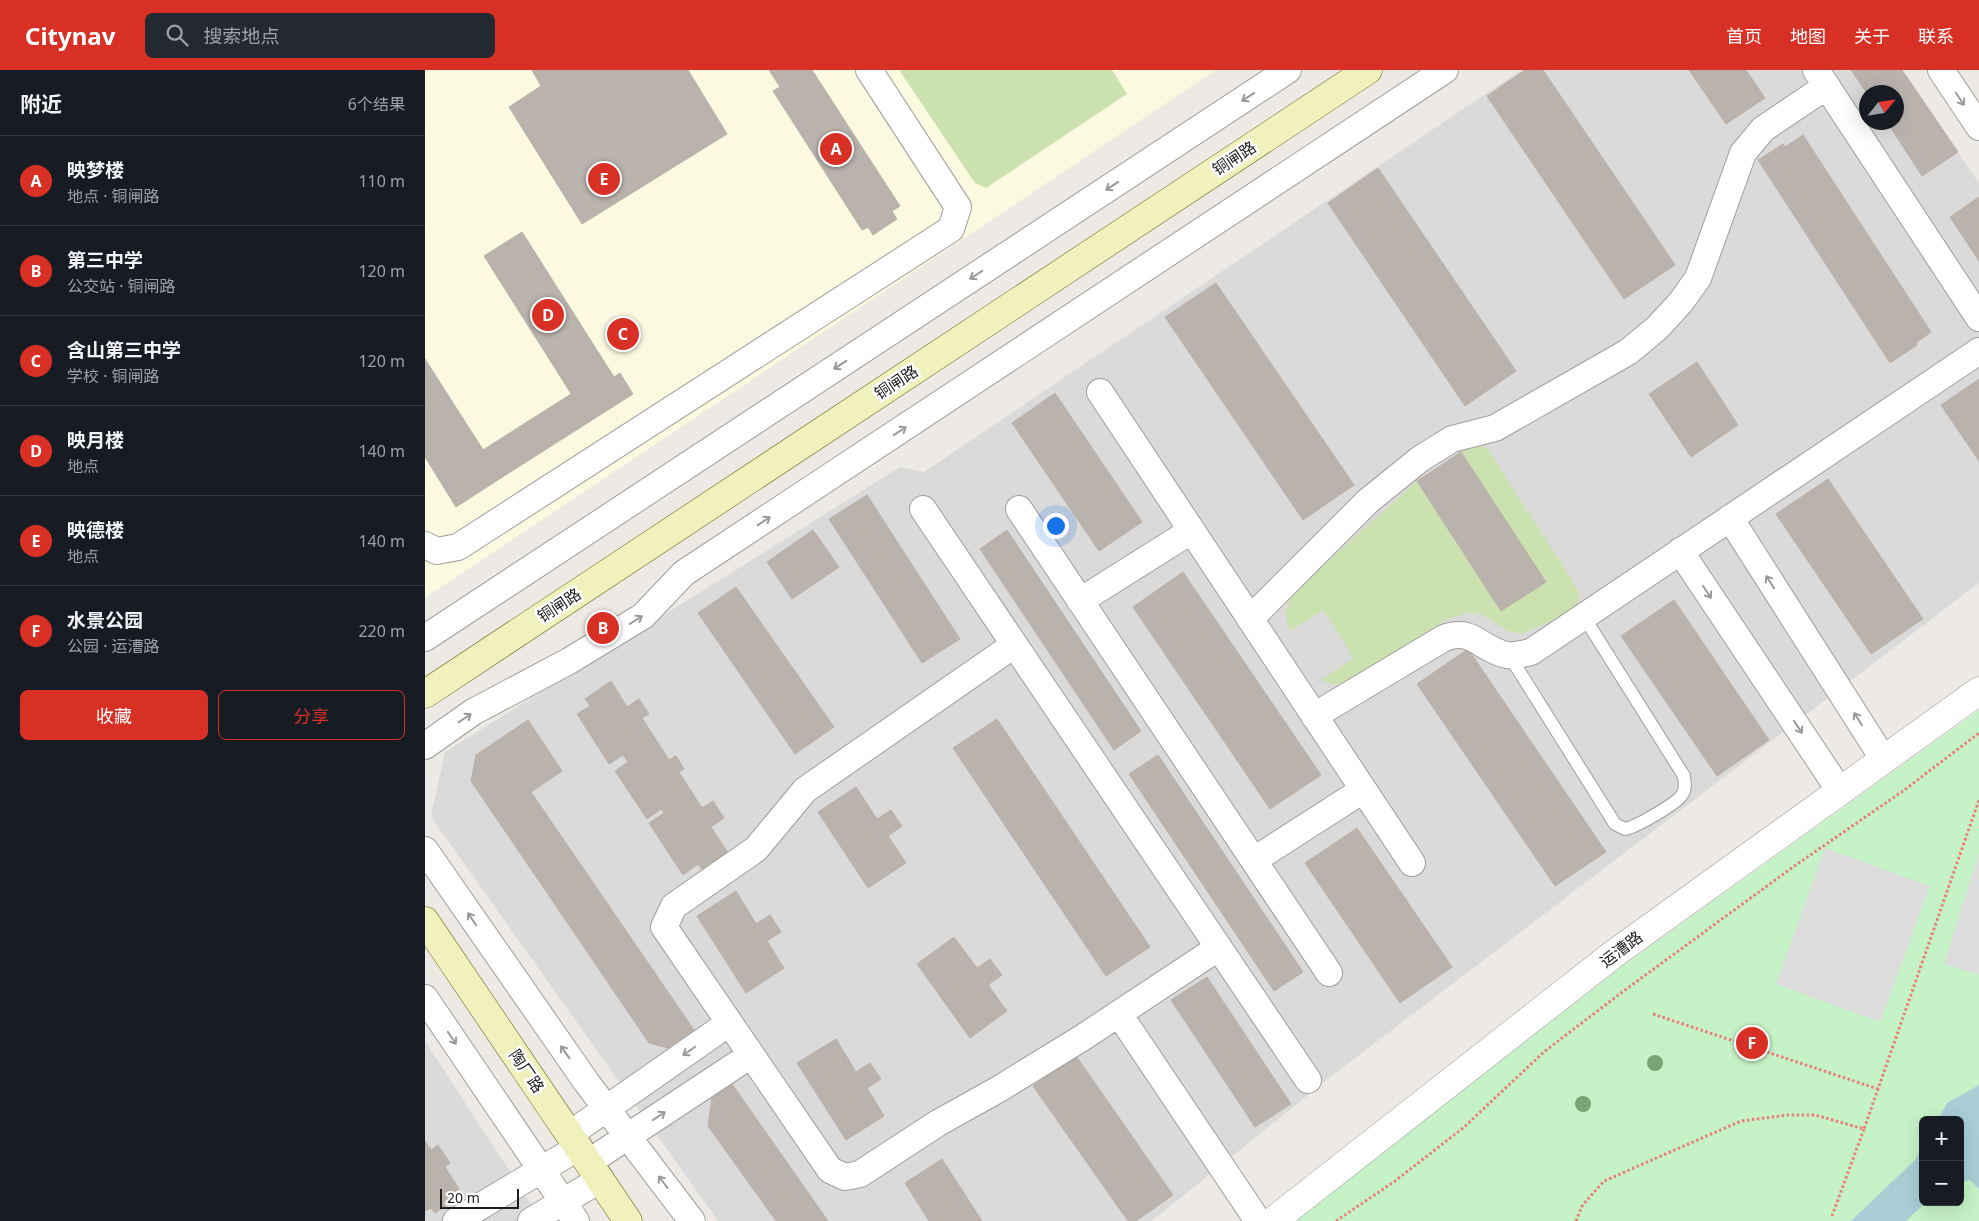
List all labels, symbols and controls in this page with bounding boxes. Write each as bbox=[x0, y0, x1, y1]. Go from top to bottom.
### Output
search box bbox=[145, 13, 495, 58]
text: Citynav bbox=[25, 19, 115, 52]
icon: search bbox=[163, 21, 191, 49]
text: 搜索地点 bbox=[203, 23, 279, 49]
text: 首页 bbox=[1726, 24, 1762, 48]
text: 地图 bbox=[1790, 24, 1826, 48]
text: 关于 bbox=[1854, 24, 1890, 48]
text: 联系 bbox=[1918, 24, 1954, 48]
north arrow bbox=[1859, 85, 1904, 130]
text: 附近 bbox=[20, 90, 62, 118]
one-way arrow bbox=[1955, 91, 1965, 105]
one-way arrow bbox=[1241, 92, 1255, 102]
text: 6个结果 bbox=[348, 93, 405, 115]
pin: A bbox=[820, 130, 852, 168]
street label: 铜闸路 bbox=[1208, 136, 1260, 180]
text: 映梦楼 bbox=[67, 157, 124, 183]
pin: E bbox=[588, 160, 620, 198]
text: A bbox=[30, 170, 42, 192]
text: 110 m bbox=[358, 170, 405, 192]
one-way arrow bbox=[1105, 181, 1119, 191]
text: 地点 · 铜闸路 bbox=[67, 185, 160, 207]
text: 第三中学 bbox=[67, 247, 143, 273]
text: B bbox=[31, 260, 41, 282]
text: 120 m bbox=[358, 260, 405, 282]
one-way arrow bbox=[969, 270, 983, 281]
text: 公交站 · 铜闸路 bbox=[67, 275, 176, 297]
pin: D bbox=[532, 296, 564, 334]
pin: C bbox=[607, 315, 639, 353]
text: 含山第三中学 bbox=[67, 337, 181, 363]
text: C bbox=[31, 350, 41, 372]
text: 120 m bbox=[358, 350, 405, 372]
one-way arrow bbox=[834, 360, 848, 370]
street label: 铜闸路 bbox=[870, 360, 922, 404]
text: 学校 · 铜闸路 bbox=[67, 365, 160, 387]
one-way arrow bbox=[892, 426, 906, 436]
text: 映月楼 bbox=[67, 427, 124, 453]
text: D bbox=[30, 440, 42, 462]
text: 140 m bbox=[358, 440, 405, 462]
text: 地点 bbox=[67, 455, 99, 477]
your location bbox=[1043, 513, 1069, 539]
one-way arrow bbox=[757, 515, 771, 526]
text: 映德楼 bbox=[67, 517, 124, 543]
text: E bbox=[32, 530, 40, 552]
text: 140 m bbox=[358, 530, 405, 552]
text: 地点 bbox=[67, 545, 99, 567]
one-way arrow bbox=[1765, 575, 1775, 589]
street label: 铜闸路 bbox=[533, 583, 585, 627]
one-way arrow bbox=[1702, 585, 1713, 599]
text: 水景公园 bbox=[67, 607, 143, 633]
pin: B bbox=[587, 609, 619, 647]
one-way arrow bbox=[629, 614, 643, 624]
text: F bbox=[32, 620, 40, 642]
text: 220 m bbox=[358, 620, 405, 642]
text: 公园 · 运漕路 bbox=[67, 635, 160, 657]
button: 收藏 bbox=[20, 690, 208, 740]
button: 分享 bbox=[218, 690, 405, 740]
one-way arrow bbox=[1853, 712, 1863, 726]
one-way arrow bbox=[458, 713, 472, 723]
one-way arrow bbox=[1793, 720, 1803, 734]
one-way arrow bbox=[467, 912, 477, 926]
street label: 运漕路 bbox=[1595, 926, 1647, 972]
pin: F bbox=[1736, 1024, 1768, 1062]
one-way arrow bbox=[447, 1031, 457, 1045]
street label: 陶厂路 bbox=[504, 1045, 550, 1097]
one-way arrow bbox=[560, 1045, 570, 1059]
one-way arrow bbox=[682, 1046, 696, 1056]
one-way arrow bbox=[652, 1111, 666, 1121]
map controls bbox=[1919, 1116, 1964, 1206]
button: + bbox=[1919, 1116, 1964, 1161]
button: − bbox=[1919, 1161, 1964, 1206]
one-way arrow bbox=[657, 1176, 668, 1189]
scale bar bbox=[440, 1186, 519, 1209]
text: 20 m bbox=[447, 1188, 480, 1207]

